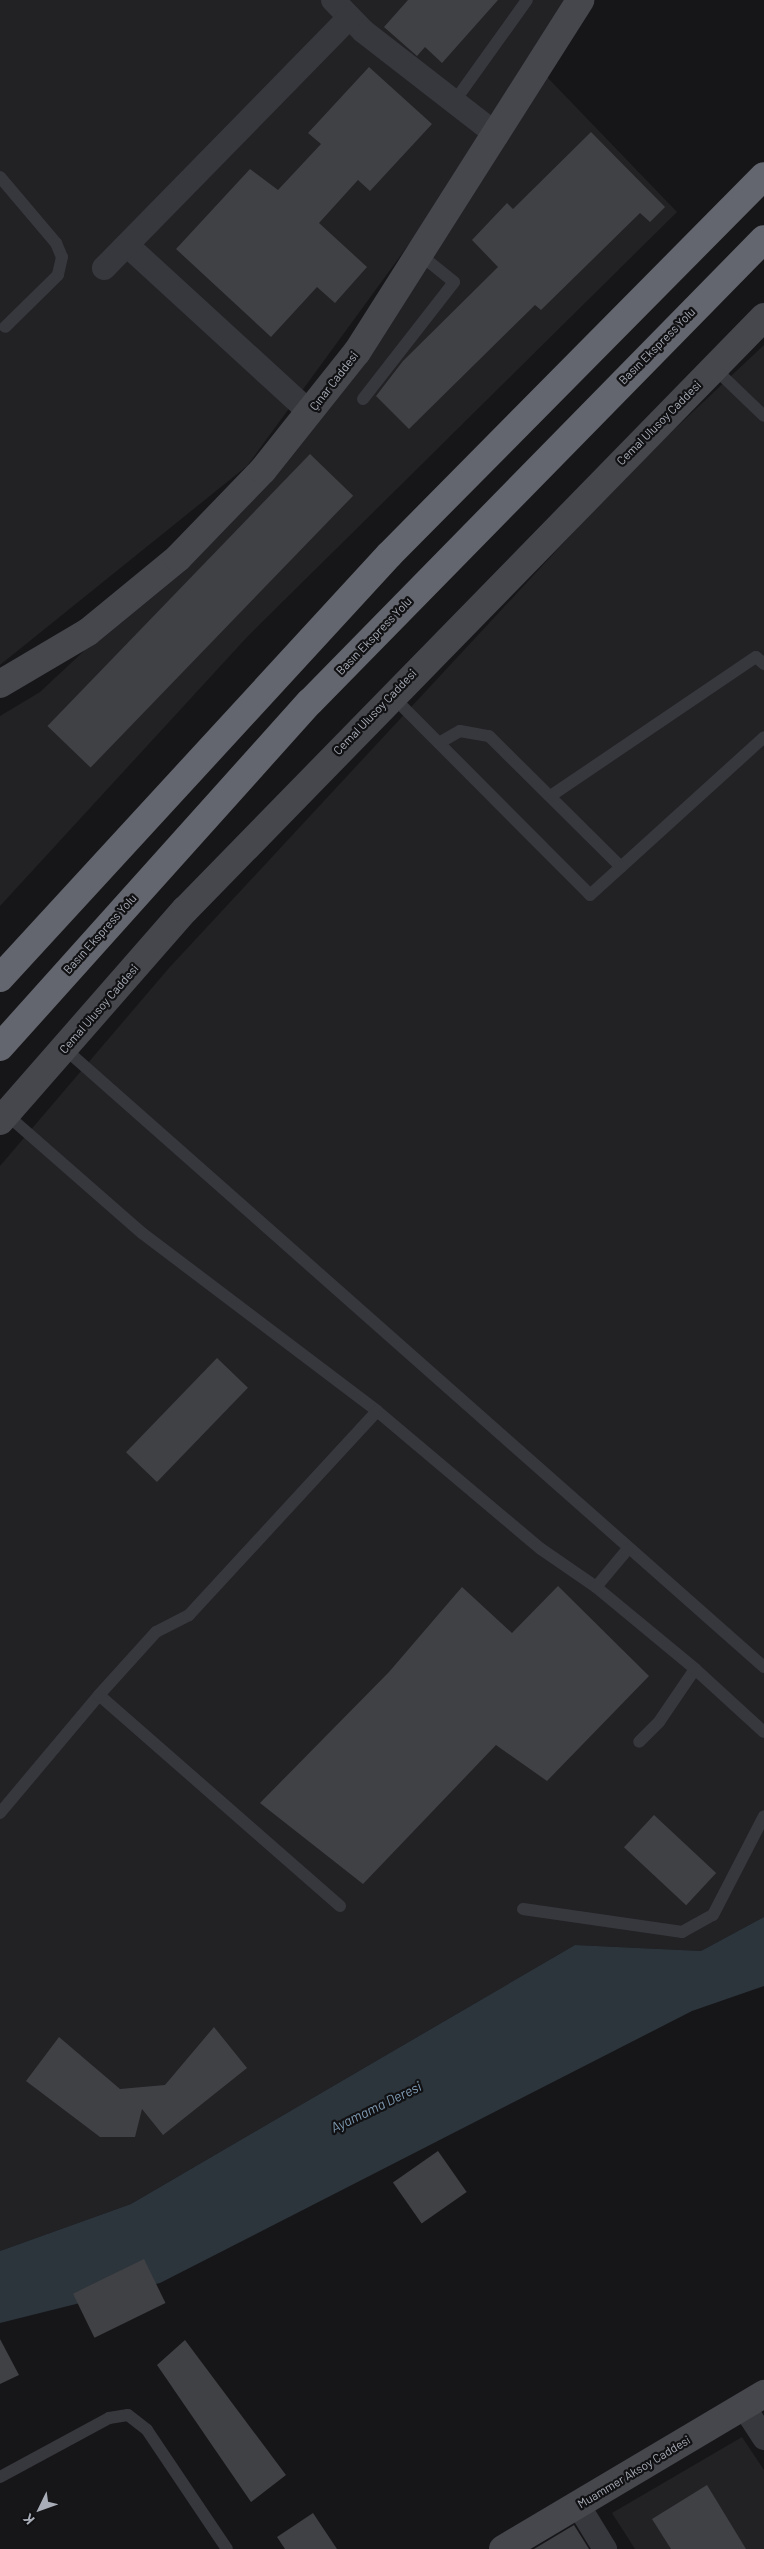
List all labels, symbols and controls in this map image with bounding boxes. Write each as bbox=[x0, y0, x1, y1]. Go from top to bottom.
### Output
street label: Basın Ekspress Yolu bbox=[616, 305, 698, 387]
street label: Çınar Caddesi bbox=[307, 349, 361, 413]
street label: Cemal Ulusoy Caddesi bbox=[614, 378, 704, 468]
street label: Basın Ekspress Yolu bbox=[333, 594, 415, 678]
street label: Cemal Ulusoy Caddesi bbox=[330, 666, 420, 758]
street label: Basın Ekspress Yolu bbox=[60, 891, 140, 977]
street label: Cemal Ulusoy Caddesi bbox=[56, 961, 142, 1057]
water label: Ayamama Deresi bbox=[328, 2078, 424, 2136]
street label: Muammer Aksoy Caddesi bbox=[575, 2433, 693, 2511]
north arrow bbox=[15, 2484, 65, 2534]
text: K bbox=[19, 2510, 38, 2528]

